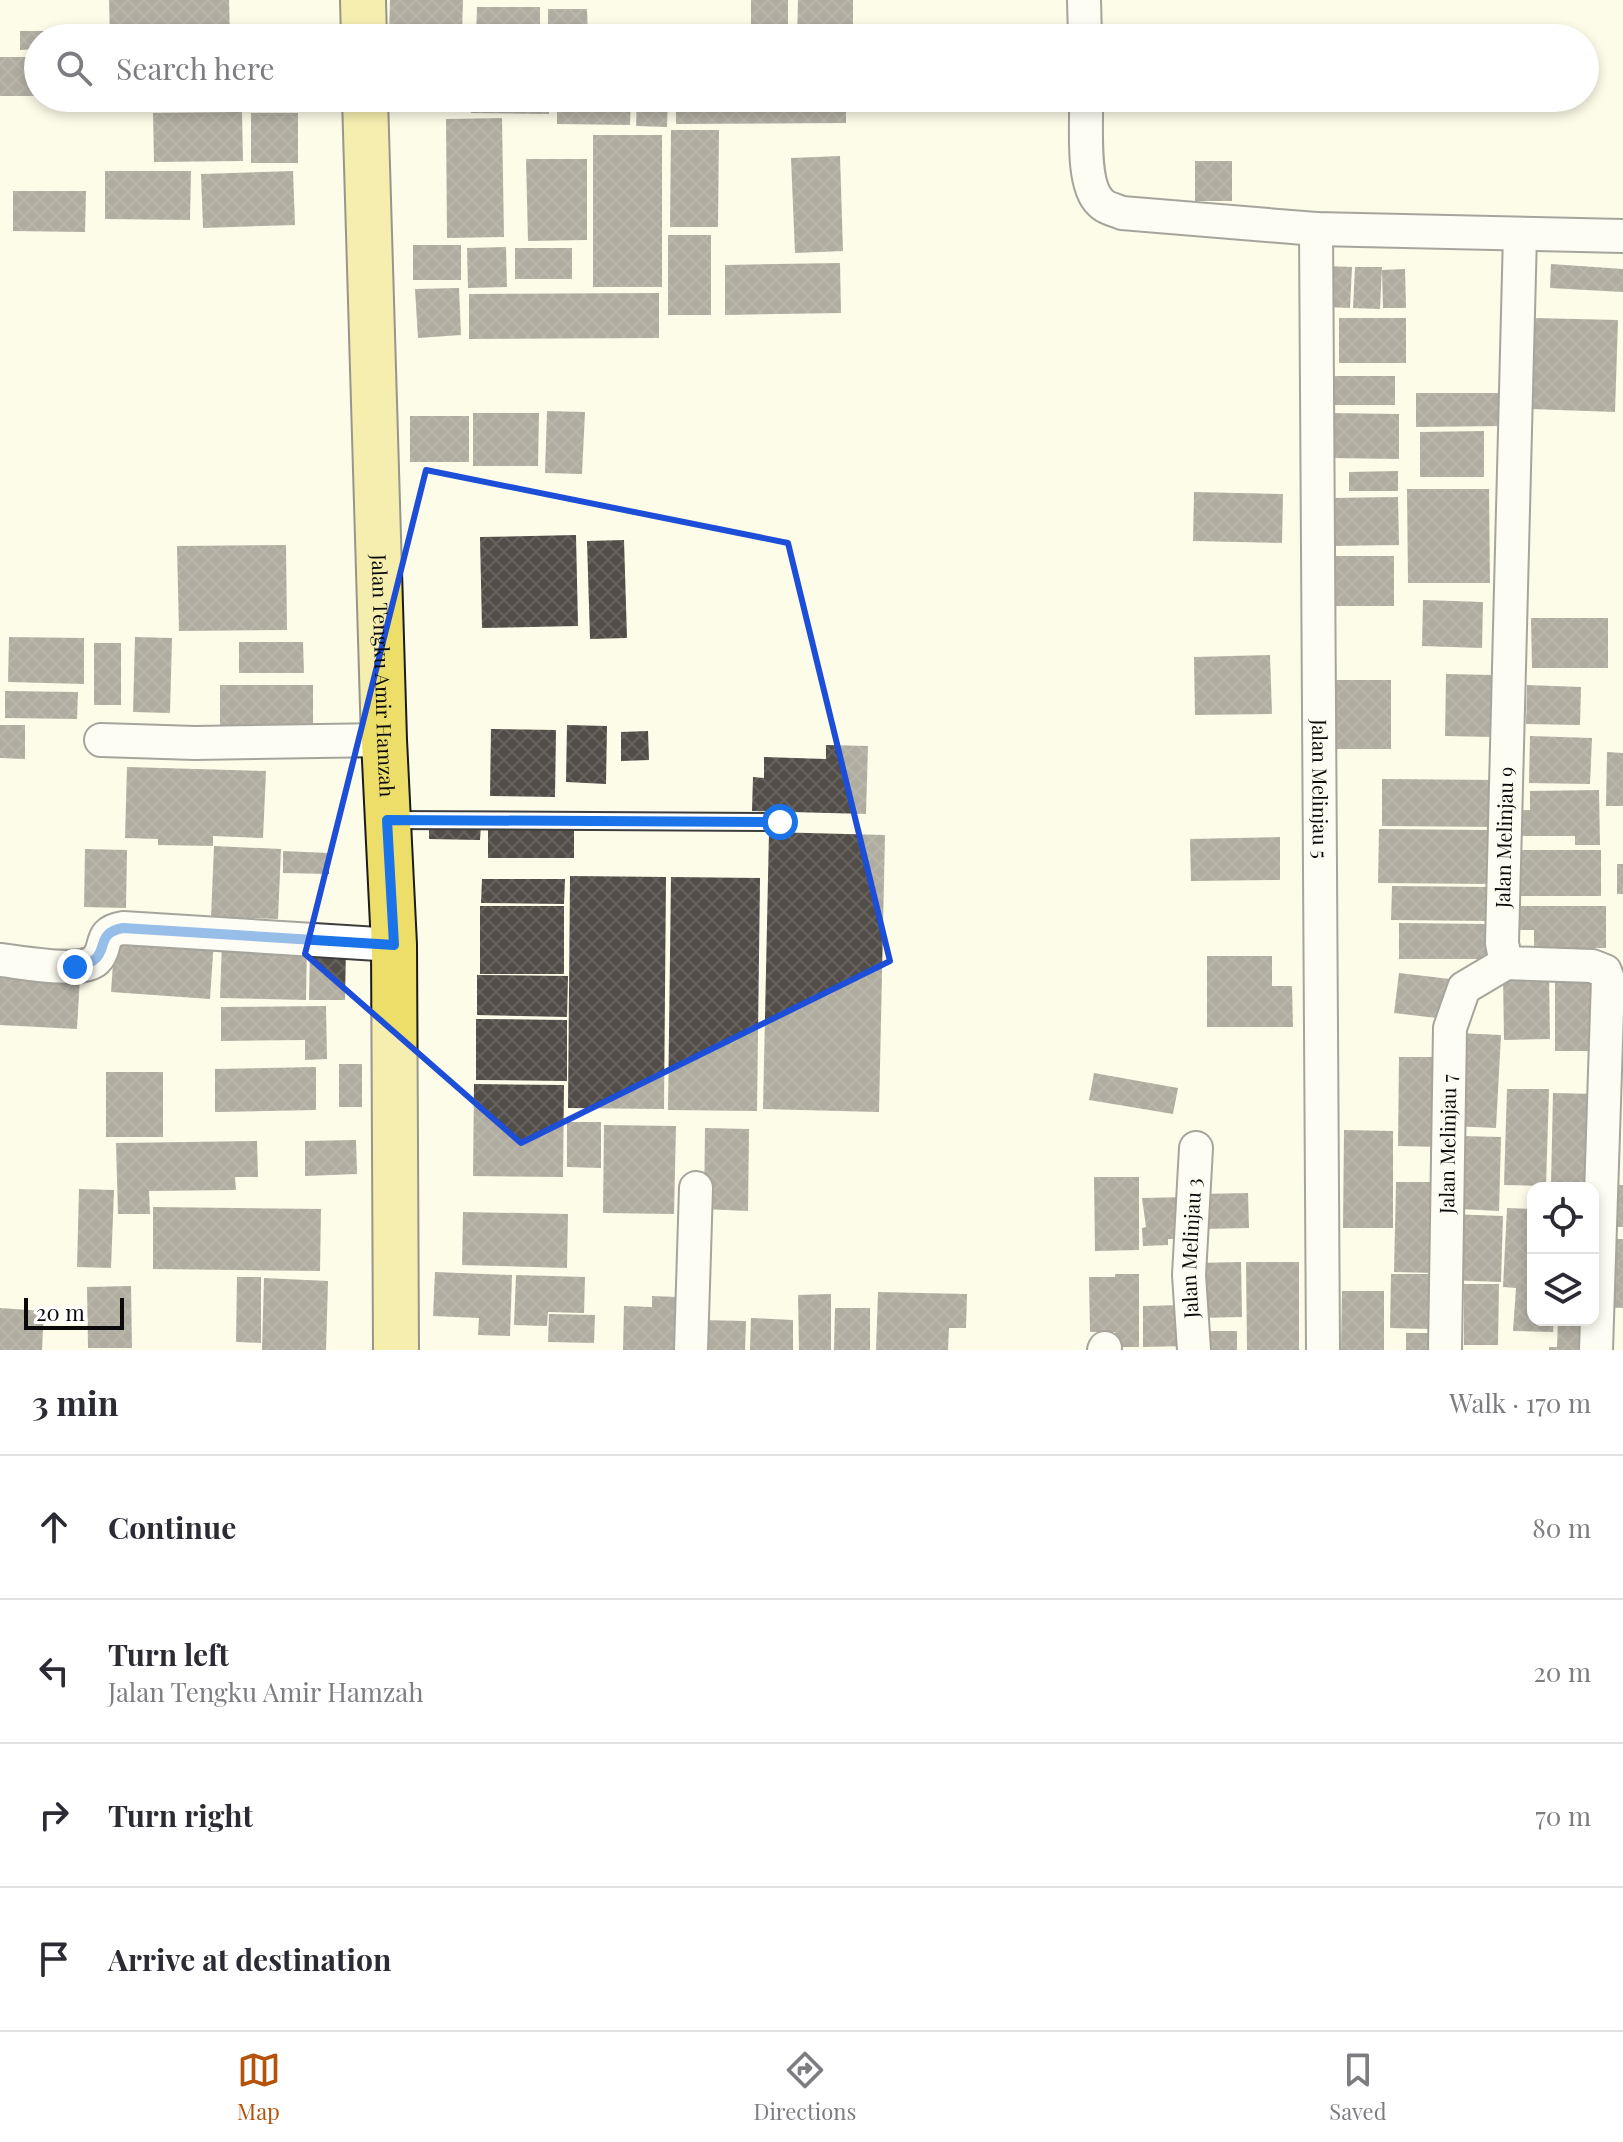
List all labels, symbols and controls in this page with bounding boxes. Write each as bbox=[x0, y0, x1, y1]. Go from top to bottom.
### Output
search box bbox=[24, 24, 1599, 112]
icon: search bbox=[52, 46, 96, 90]
text: Search here bbox=[116, 48, 275, 88]
street label: Jalan Tengku Amir Hamzah bbox=[366, 553, 402, 798]
street label: Jalan Melinjau 5 bbox=[1307, 718, 1335, 859]
street label: Jalan Melinjau 9 bbox=[1488, 766, 1518, 909]
route start bbox=[762, 804, 798, 840]
route end bbox=[57, 949, 93, 985]
street label: Jalan Melinjau 7 bbox=[1432, 1074, 1461, 1215]
street label: Jalan Melinjau 3 bbox=[1174, 1177, 1206, 1320]
map controls bbox=[1527, 1182, 1599, 1326]
button: locate bbox=[1527, 1182, 1599, 1254]
button: layers bbox=[1527, 1254, 1599, 1326]
scale bar bbox=[24, 1294, 124, 1330]
text: 20 m bbox=[36, 1297, 85, 1327]
text: 3 min bbox=[32, 1379, 119, 1425]
text: Walk · 170 m bbox=[1449, 1385, 1591, 1420]
icon: ahead bbox=[32, 1505, 76, 1549]
text: Continue bbox=[108, 1507, 236, 1547]
text: 80 m bbox=[1532, 1510, 1591, 1545]
text: Turn left bbox=[108, 1634, 229, 1674]
icon: left bbox=[32, 1649, 76, 1693]
text: 20 m bbox=[1533, 1654, 1591, 1689]
text: Jalan Tengku Amir Hamzah bbox=[108, 1674, 424, 1709]
icon: right bbox=[32, 1793, 76, 1837]
text: Turn right bbox=[108, 1795, 253, 1835]
text: 70 m bbox=[1535, 1798, 1591, 1833]
icon: arrive bbox=[32, 1937, 76, 1981]
text: Arrive at destination bbox=[108, 1939, 391, 1979]
tab: Map bbox=[237, 2048, 281, 2126]
tab: Directions bbox=[754, 2048, 856, 2126]
tab: Saved bbox=[1329, 2048, 1387, 2126]

